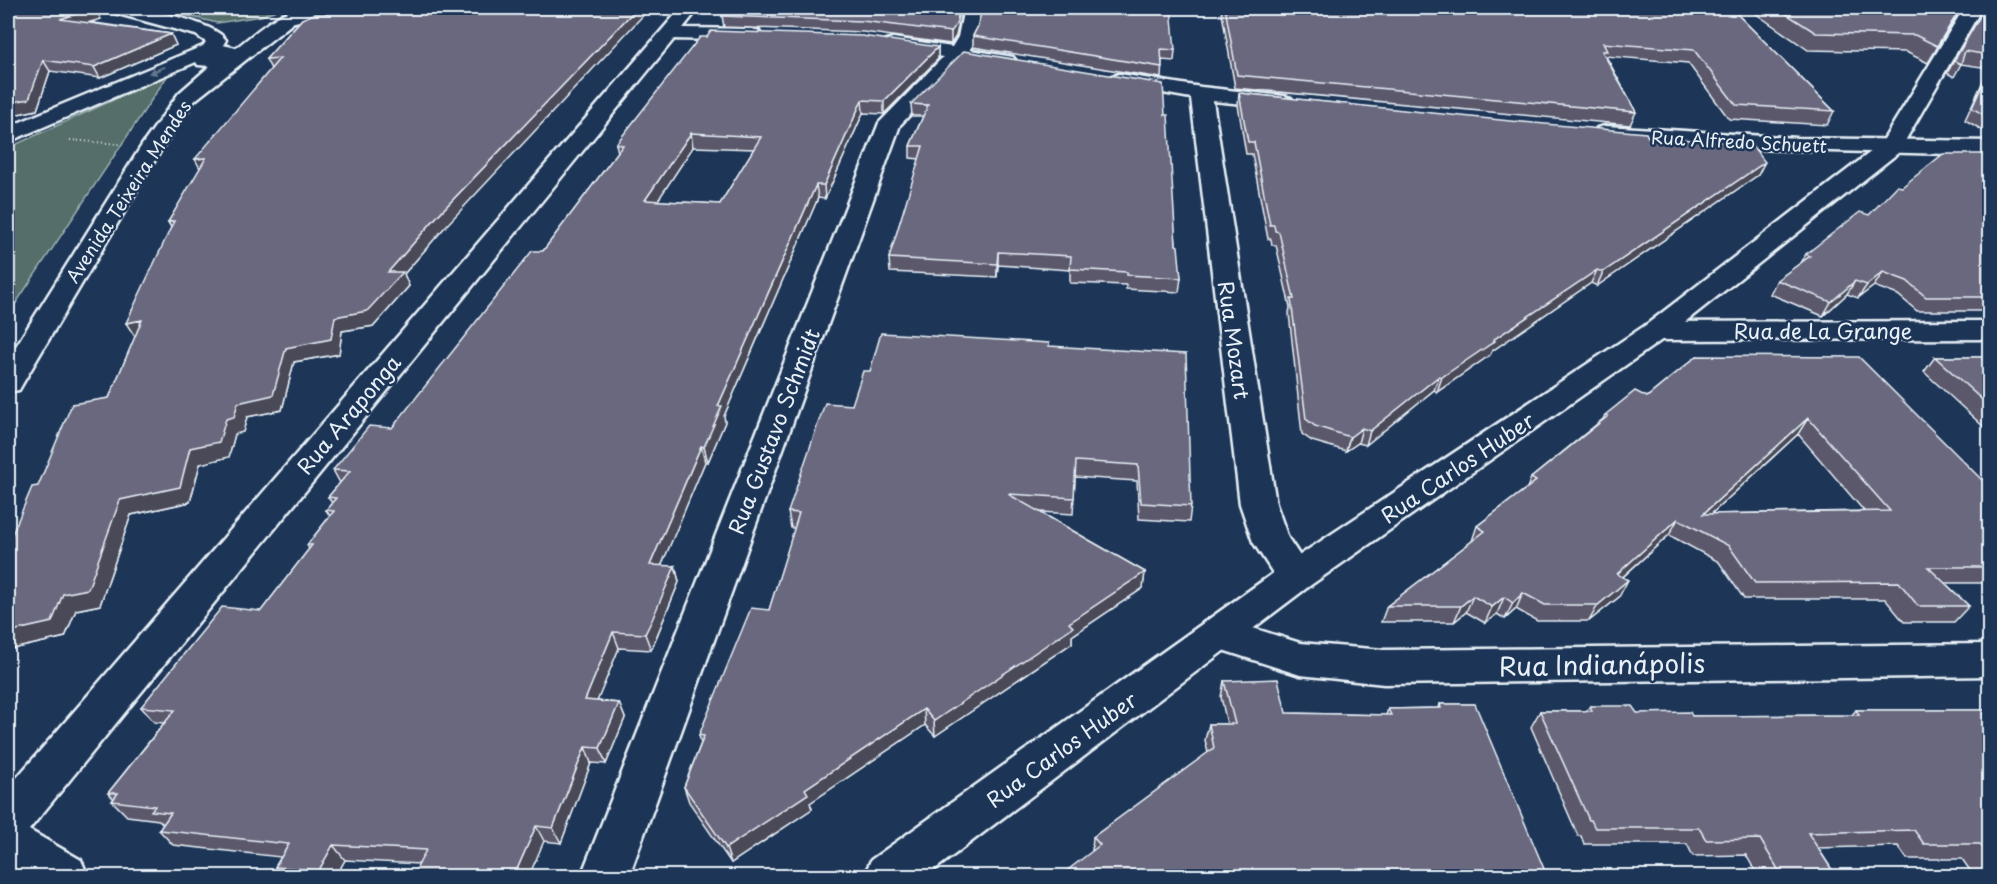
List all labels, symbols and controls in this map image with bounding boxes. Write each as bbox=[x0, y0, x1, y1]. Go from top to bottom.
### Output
one-way arrow bbox=[148, 65, 166, 75]
street label: Avenida Teixeira Mendes bbox=[59, 94, 197, 288]
street label: Rua Alfredo Schuett bbox=[1650, 123, 1828, 159]
street label: Rua Mozart bbox=[1211, 279, 1259, 401]
street label: Rua de La Grange bbox=[1734, 314, 1912, 346]
street label: Rua Gustavo Schmidt bbox=[719, 323, 827, 539]
street label: Rua Araponga bbox=[288, 347, 408, 481]
street label: Rua Carlos Huber bbox=[1374, 403, 1540, 530]
street label: Rua Indianápolis bbox=[1499, 643, 1705, 685]
street label: Rua Carlos Huber bbox=[979, 683, 1143, 815]

